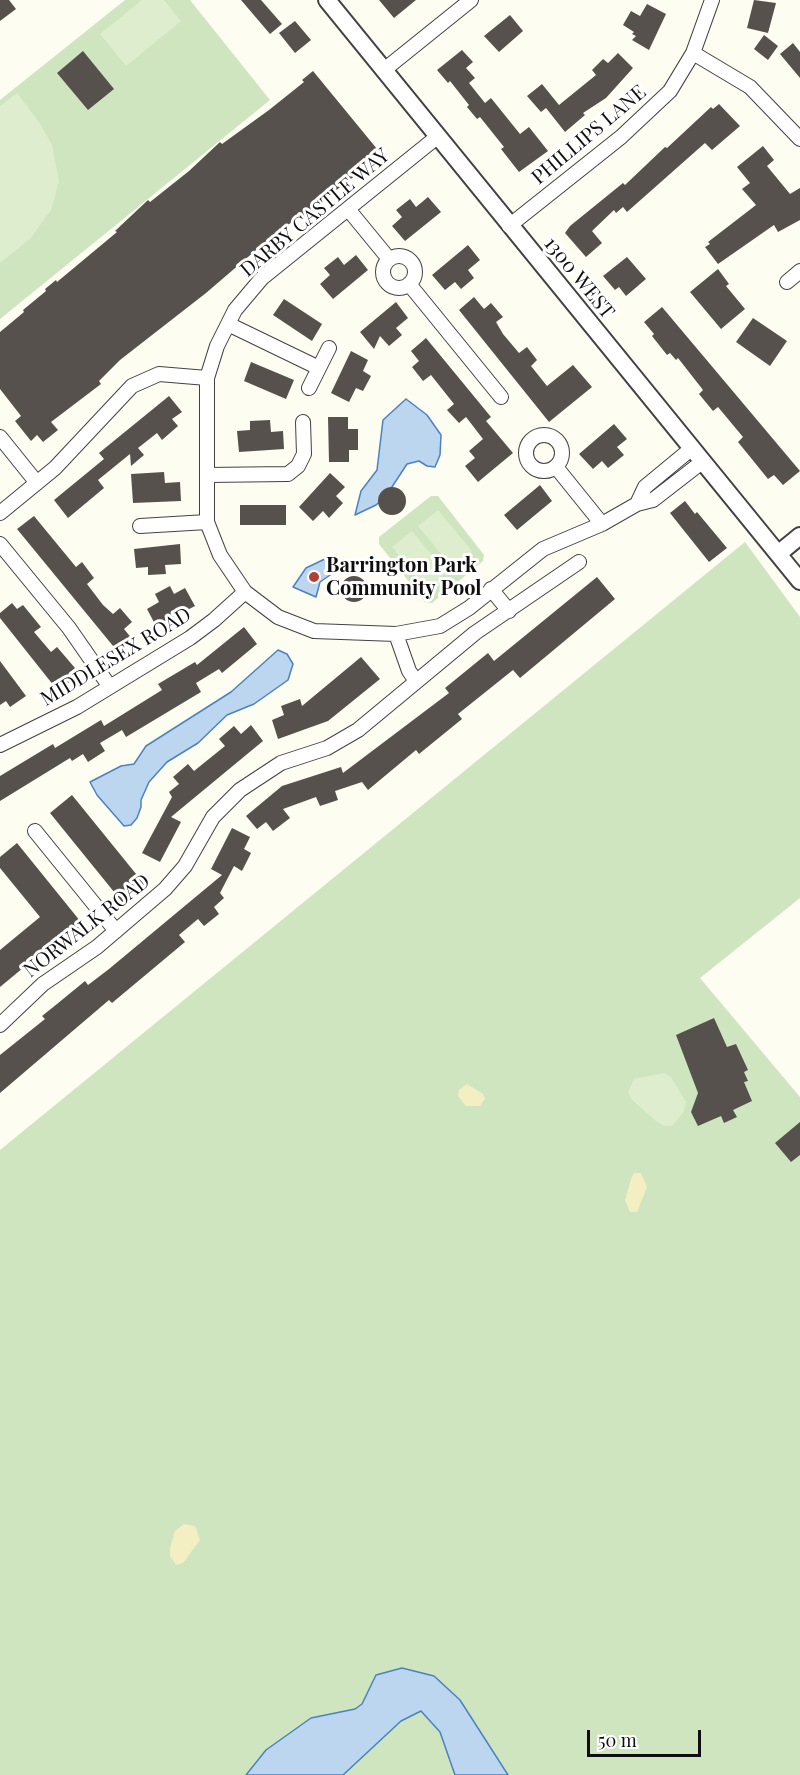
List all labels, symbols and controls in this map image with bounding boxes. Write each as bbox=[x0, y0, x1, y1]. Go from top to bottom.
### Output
street label: PHILLIPS LANE bbox=[527, 80, 651, 190]
street label: DARBY CASTLE WAY bbox=[236, 144, 394, 282]
street label: 1300 WEST bbox=[539, 232, 619, 324]
place label: Barrington Park Community Pool bbox=[326, 554, 482, 601]
marker: Barrington Park Community Pool bbox=[307, 570, 321, 584]
street label: MIDDLESEX ROAD bbox=[36, 603, 196, 711]
street label: NORWALK ROAD bbox=[19, 869, 155, 983]
scale bar bbox=[590, 1718, 704, 1756]
text: 50 m bbox=[598, 1728, 637, 1752]

